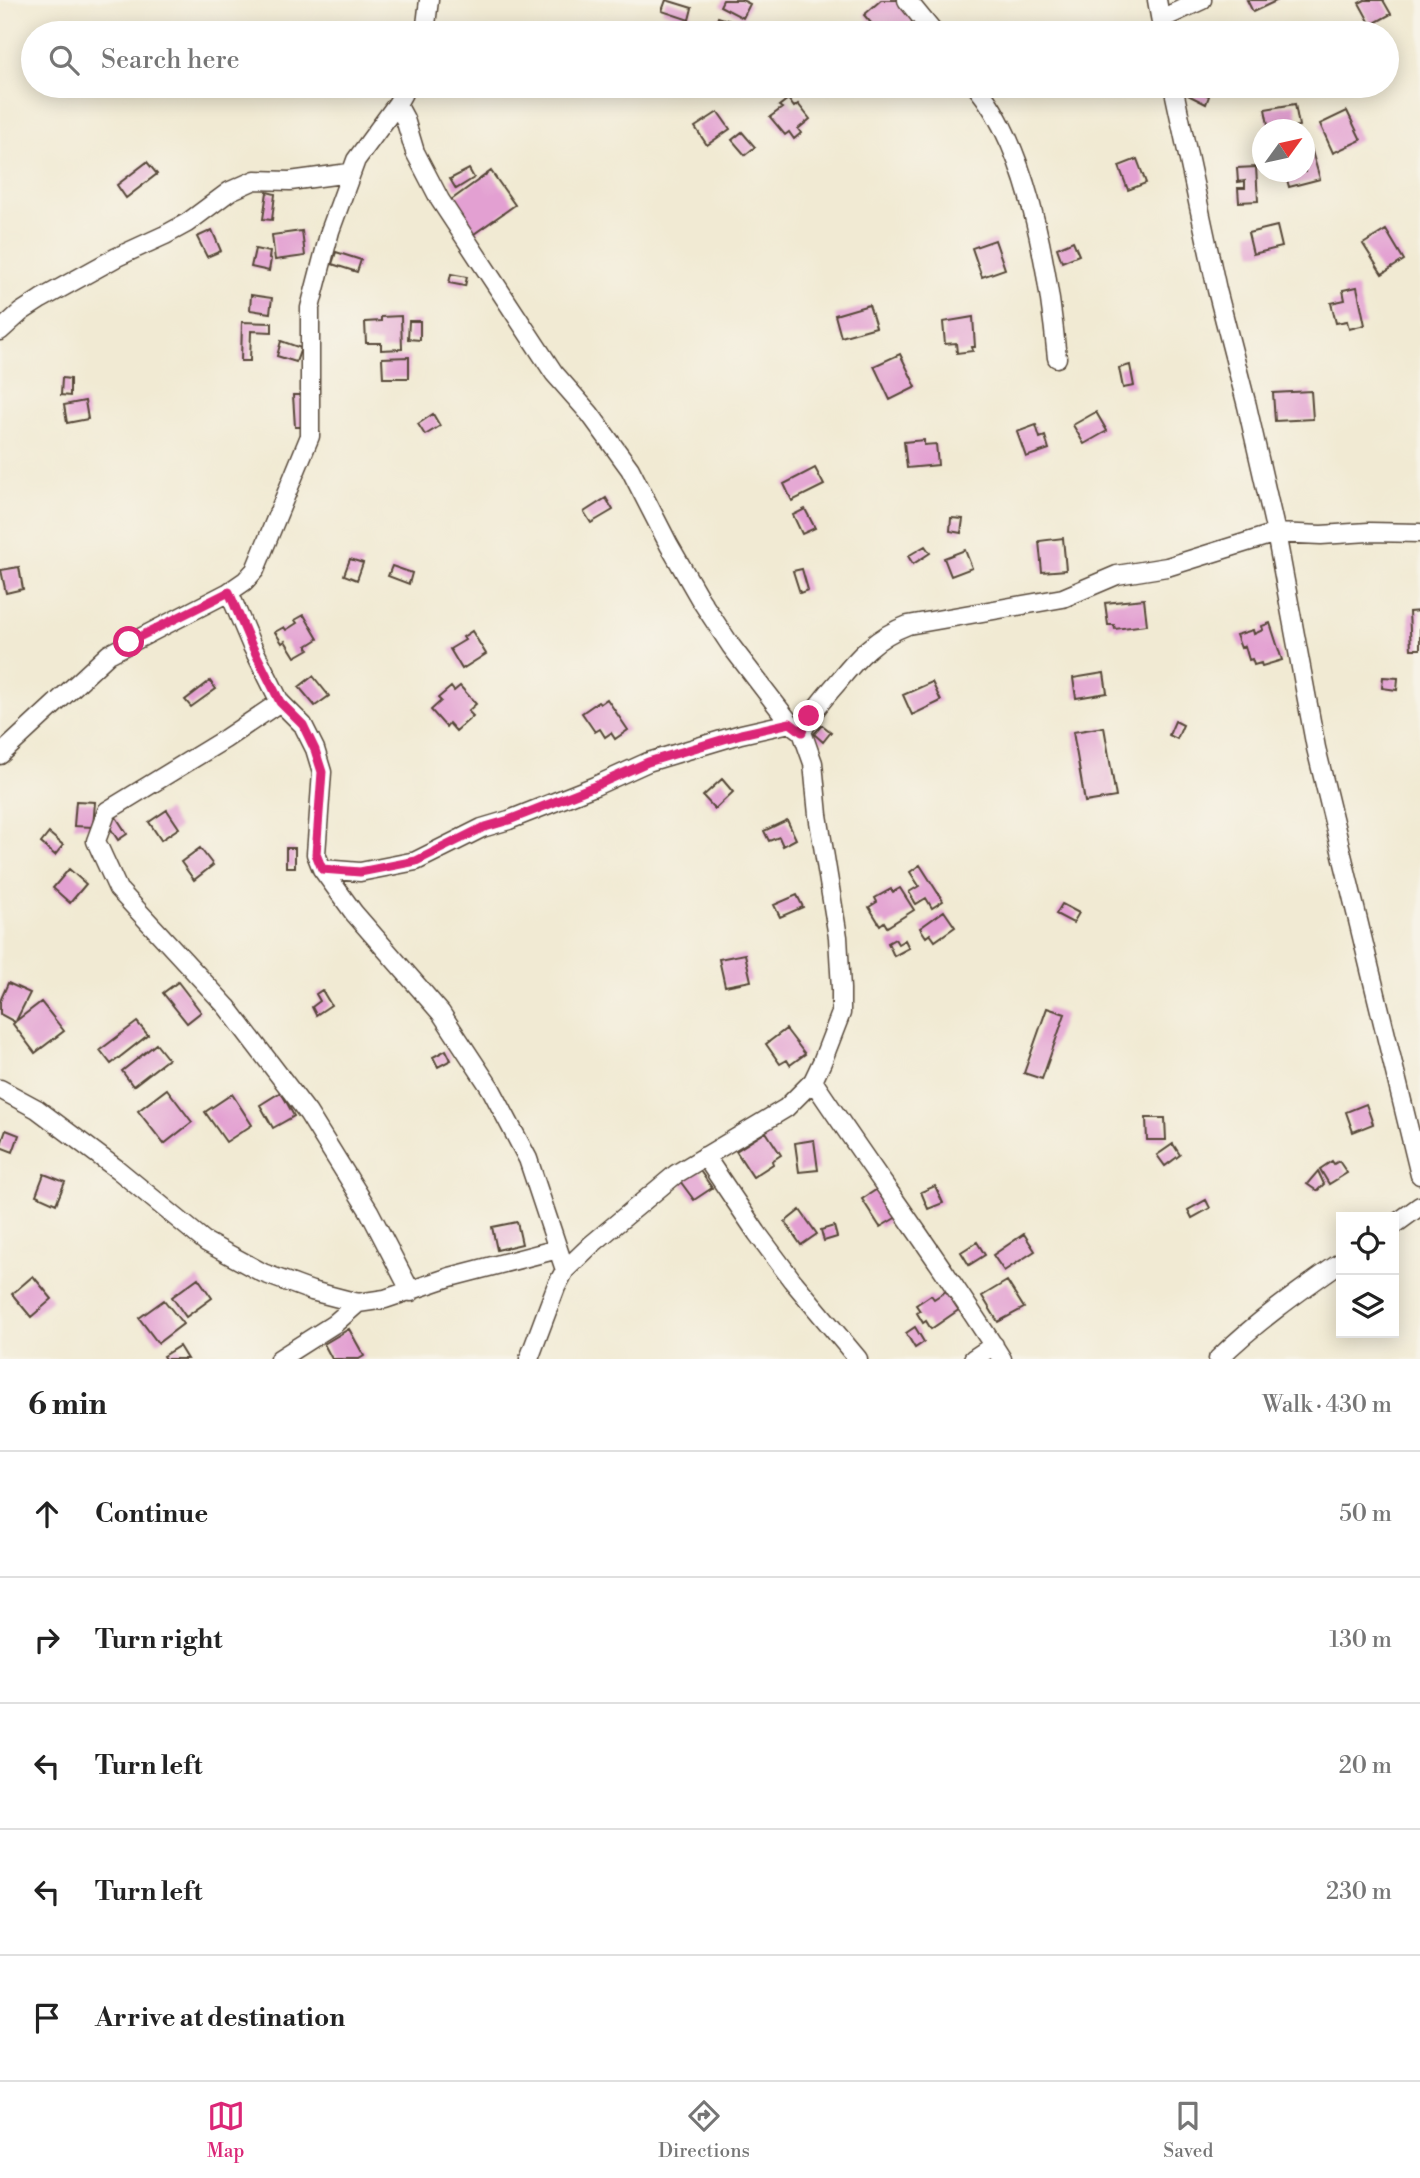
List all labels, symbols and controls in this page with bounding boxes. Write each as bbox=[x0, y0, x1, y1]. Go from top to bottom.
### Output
search box bbox=[21, 21, 1399, 98]
icon: search bbox=[45, 41, 83, 79]
text: Search here bbox=[101, 44, 240, 76]
north arrow bbox=[1252, 119, 1315, 182]
route start bbox=[113, 626, 144, 657]
route end bbox=[793, 700, 824, 731]
map controls bbox=[1336, 1212, 1399, 1338]
button: locate bbox=[1336, 1212, 1399, 1275]
button: layers bbox=[1336, 1275, 1399, 1338]
text: 6 min bbox=[28, 1386, 107, 1424]
text: Walk · 430 m bbox=[1262, 1391, 1392, 1419]
icon: ahead bbox=[28, 1495, 66, 1533]
text: Continue bbox=[95, 1498, 208, 1530]
text: 50 m bbox=[1339, 1500, 1392, 1528]
icon: right bbox=[28, 1621, 66, 1659]
text: Turn right bbox=[95, 1624, 223, 1656]
text: 130 m bbox=[1329, 1626, 1392, 1654]
icon: left bbox=[28, 1747, 66, 1785]
text: Turn left bbox=[95, 1750, 203, 1782]
text: 20 m bbox=[1339, 1752, 1392, 1780]
icon: left bbox=[28, 1873, 66, 1911]
text: Turn left bbox=[95, 1876, 203, 1908]
text: 230 m bbox=[1326, 1878, 1392, 1906]
icon: arrive bbox=[28, 1999, 66, 2037]
text: Arrive at destination bbox=[95, 2002, 345, 2034]
tab: Map bbox=[207, 2097, 245, 2163]
tab: Directions bbox=[658, 2097, 750, 2163]
tab: Saved bbox=[1163, 2097, 1213, 2163]

